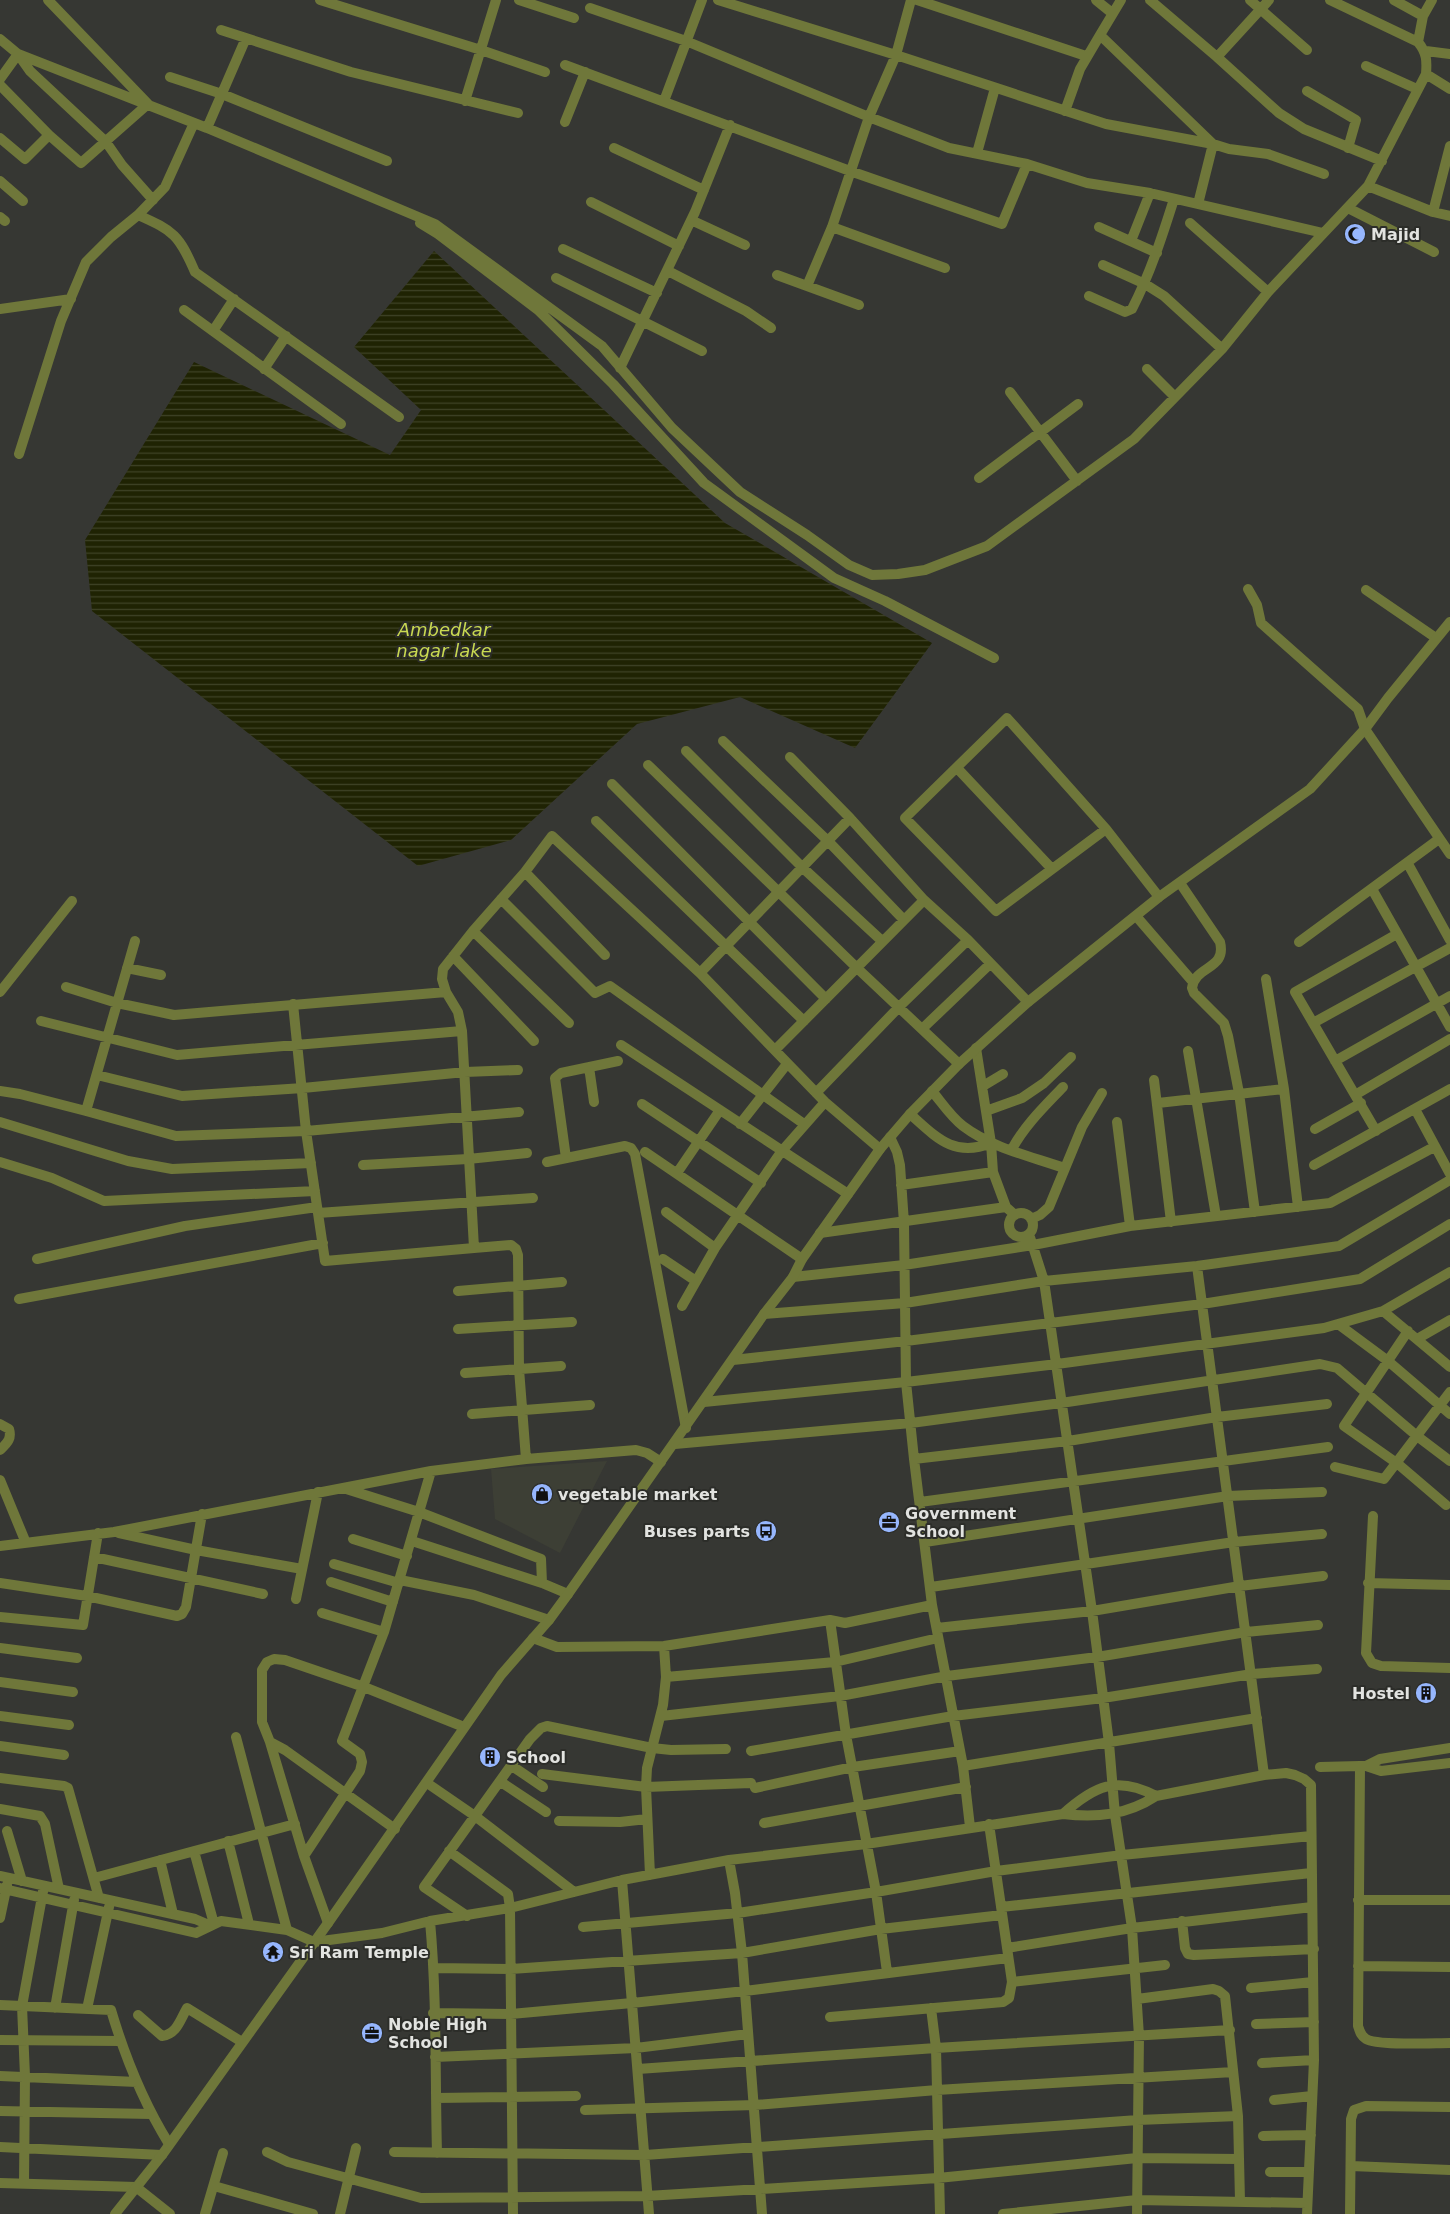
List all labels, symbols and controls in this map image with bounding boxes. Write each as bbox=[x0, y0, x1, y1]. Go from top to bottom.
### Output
mosque icon: Majid bbox=[1343, 222, 1367, 246]
place label: Majid bbox=[1371, 225, 1420, 244]
water label: Ambedkar nagar lake bbox=[396, 619, 492, 661]
shop icon: vegetable market bbox=[530, 1482, 554, 1506]
place label: vegetable market bbox=[558, 1485, 718, 1504]
place label: Government School bbox=[905, 1504, 1017, 1541]
office icon: Government School bbox=[877, 1510, 901, 1534]
bus stop icon: Buses parts bbox=[754, 1519, 778, 1543]
place label: Buses parts bbox=[644, 1522, 750, 1541]
building icon: Hostel bbox=[1414, 1681, 1438, 1705]
place label: Hostel bbox=[1352, 1684, 1410, 1703]
building icon: School bbox=[478, 1745, 502, 1769]
place label: School bbox=[506, 1748, 566, 1767]
temple icon: Sri Ram Temple bbox=[261, 1940, 285, 1964]
place label: Sri Ram Temple bbox=[289, 1943, 429, 1962]
place label: Noble High School bbox=[388, 2015, 487, 2052]
office icon: Noble High School bbox=[360, 2021, 384, 2045]

